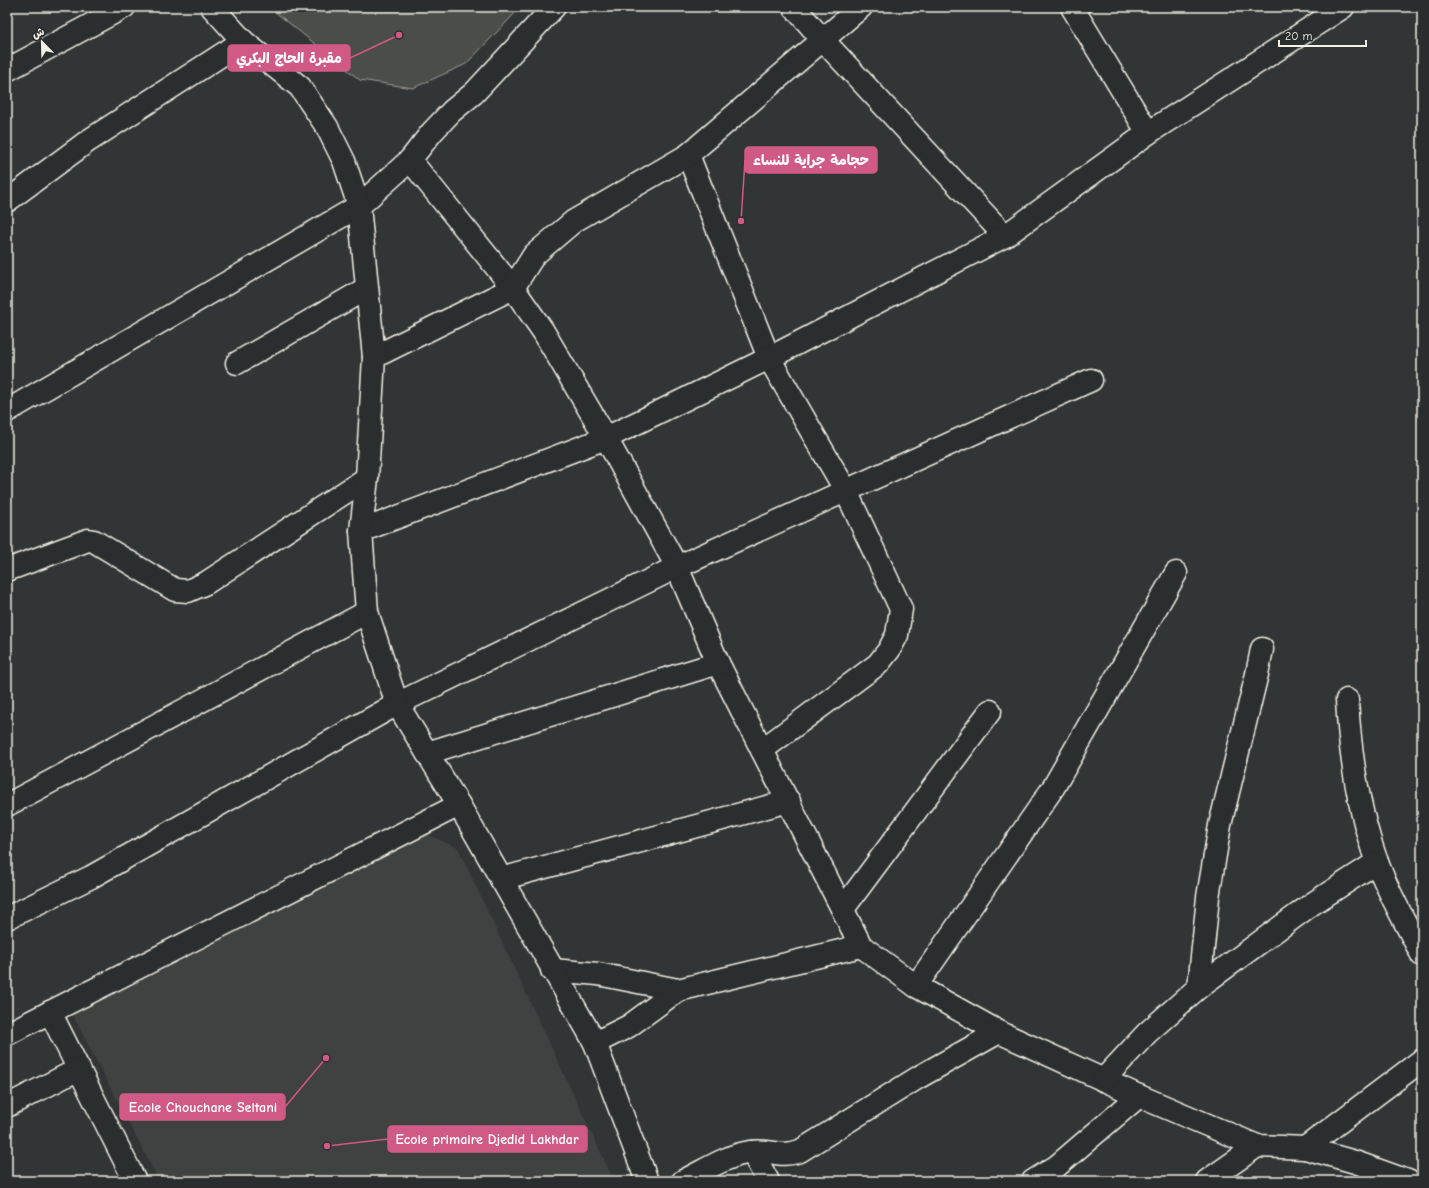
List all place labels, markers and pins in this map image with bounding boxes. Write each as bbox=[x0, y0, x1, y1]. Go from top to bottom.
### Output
callout: مقبرة الحاج البكري bbox=[228, 45, 350, 71]
callout: حجامة جراية للنساء bbox=[745, 147, 877, 173]
callout: Ecole Chouchane Seltani bbox=[120, 1094, 285, 1120]
callout: Ecole primaire Djedid Lakhdar bbox=[388, 1126, 587, 1152]

